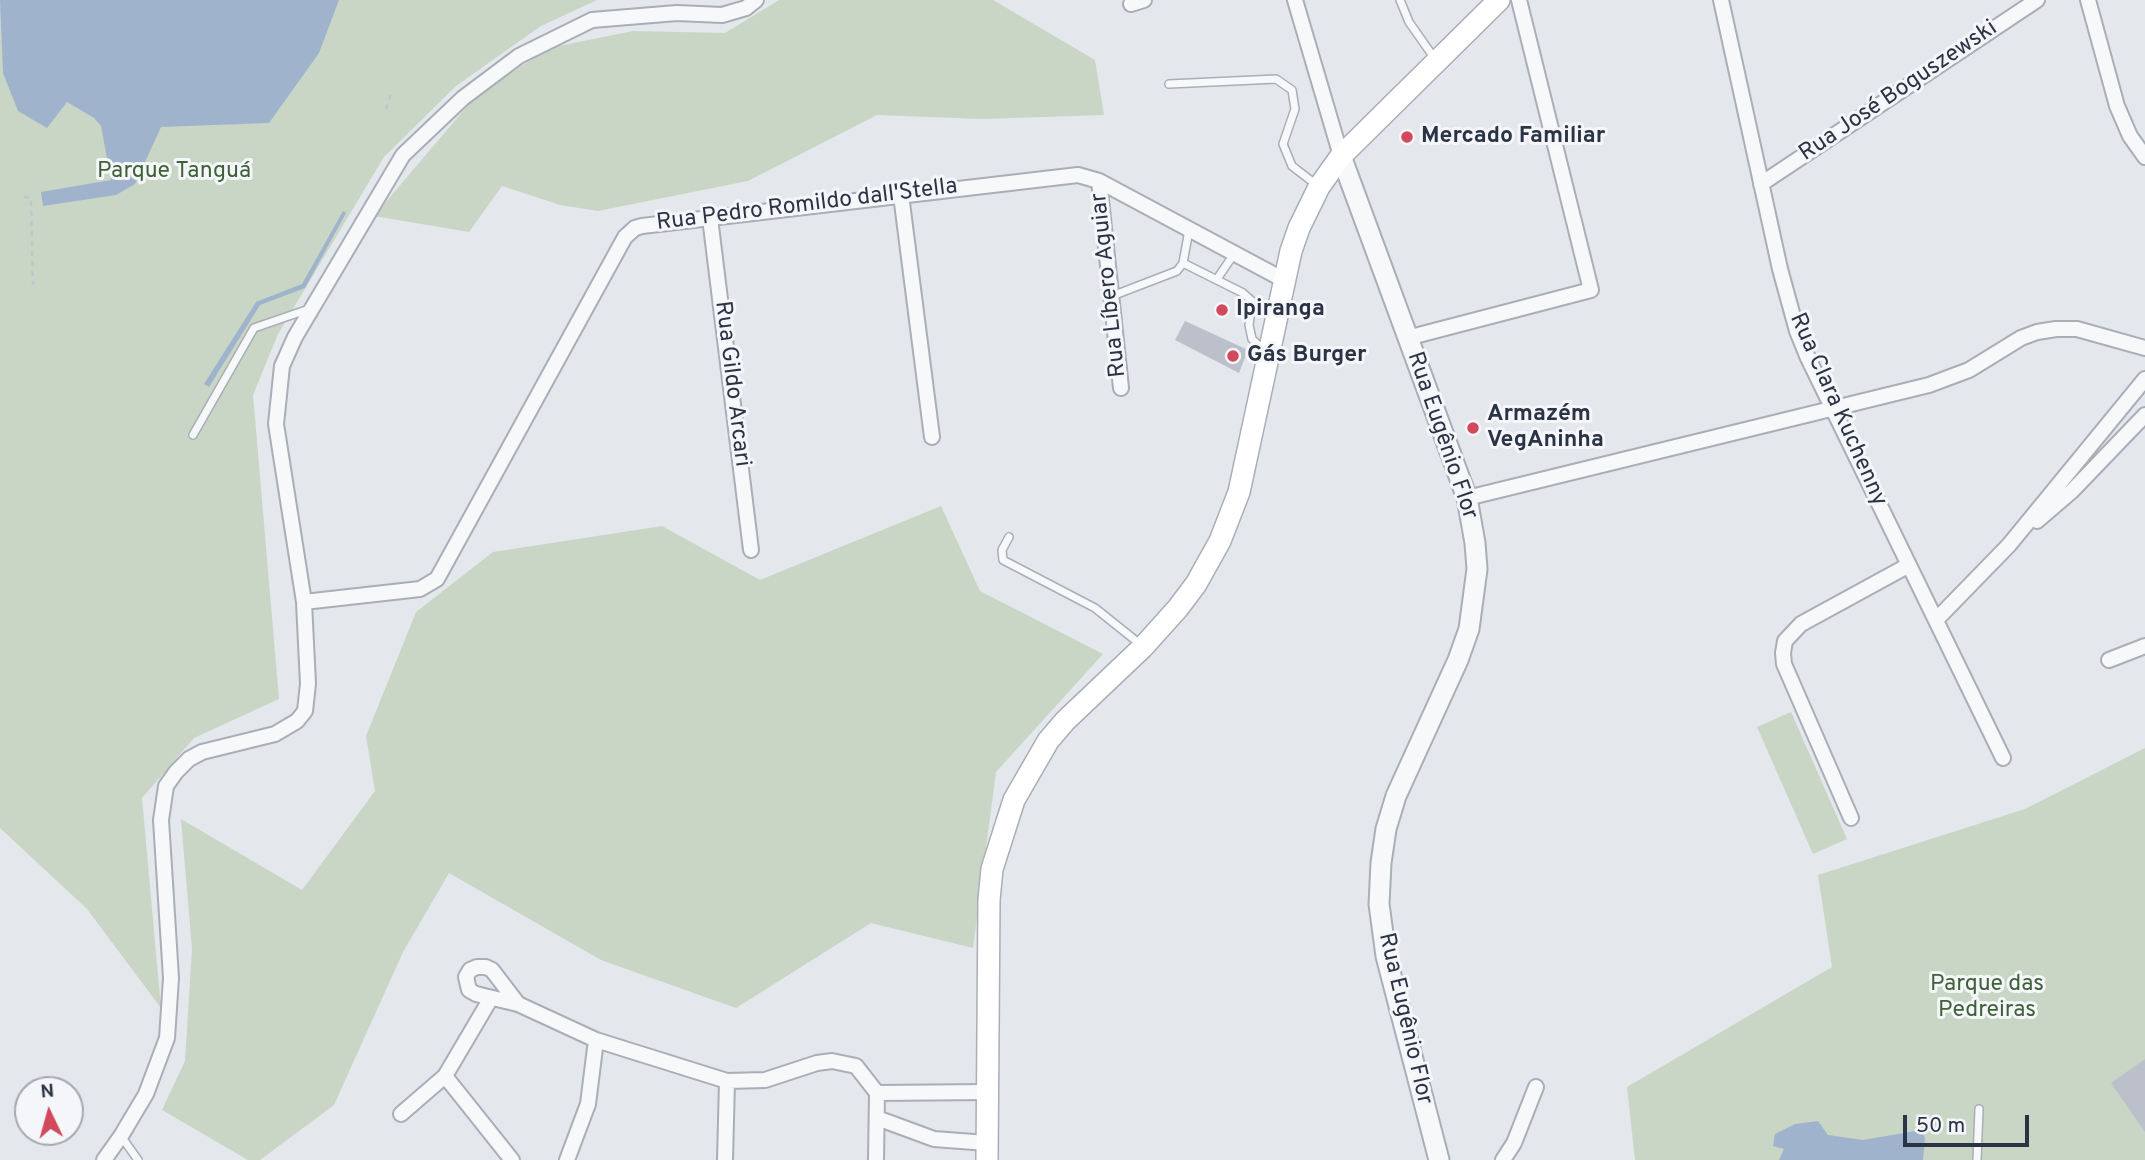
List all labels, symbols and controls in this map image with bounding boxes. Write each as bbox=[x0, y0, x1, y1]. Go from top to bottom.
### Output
street label: Rua José Boguszewski bbox=[1795, 15, 2003, 169]
place label: Mercado Familiar bbox=[1421, 123, 1605, 151]
marker: Mercado Familiar bbox=[1399, 129, 1415, 145]
park label: Parque Tanguá bbox=[97, 158, 251, 186]
street label: Rua Pedro Romildo dall'Stella bbox=[655, 174, 959, 238]
street label: Rua Líbero Aguiar bbox=[1087, 191, 1133, 379]
place label: Ipiranga bbox=[1236, 296, 1325, 324]
street label: Rua Gildo Arcari bbox=[707, 300, 755, 468]
marker: Ipiranga bbox=[1214, 302, 1230, 318]
street label: Rua Clara Kuchenny bbox=[1782, 309, 1892, 511]
place label: Gás Burger bbox=[1247, 342, 1367, 370]
marker: Gás Burger bbox=[1225, 348, 1241, 364]
street label: Rua Eugênio Flor bbox=[1399, 349, 1483, 523]
place label: Armazém VegAninha bbox=[1487, 401, 1604, 455]
marker: Armazém VegAninha bbox=[1465, 420, 1481, 436]
street label: Rua Eugênio Flor bbox=[1371, 930, 1437, 1108]
park label: Parque das Pedreiras bbox=[1930, 971, 2044, 1025]
north arrow bbox=[14, 1076, 84, 1146]
text: N bbox=[39, 1080, 55, 1105]
scale bar bbox=[1907, 1100, 2033, 1144]
text: 50 m bbox=[1916, 1113, 1965, 1140]

